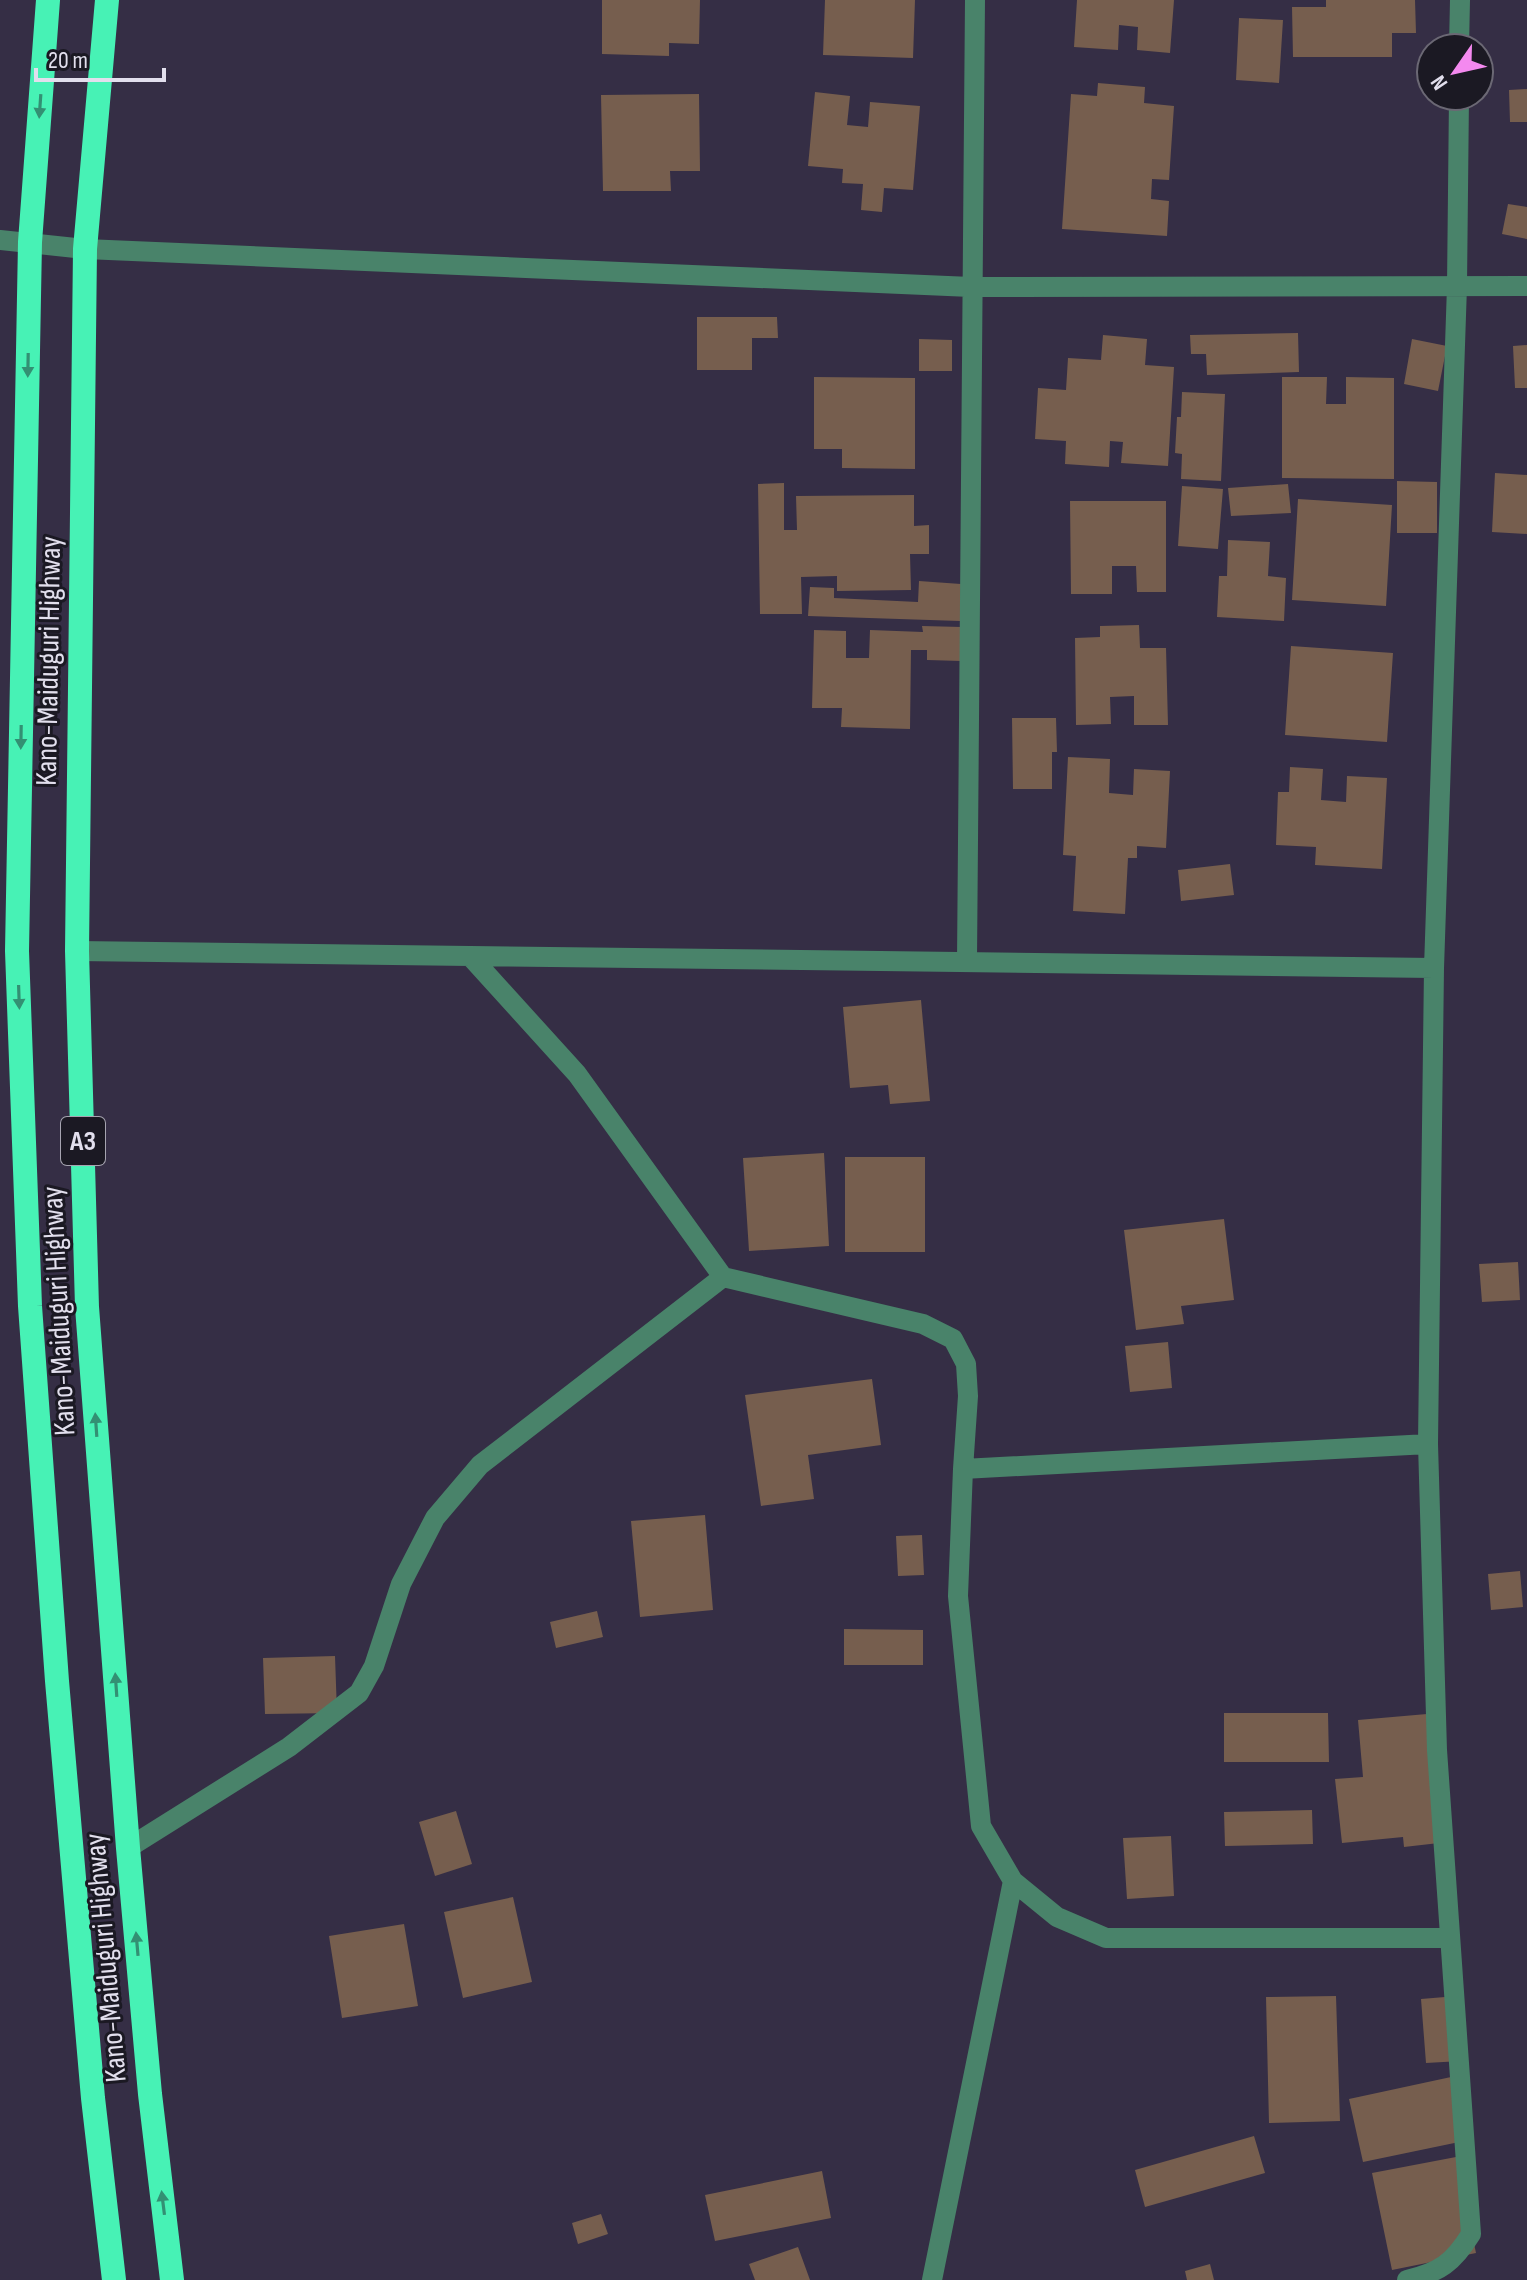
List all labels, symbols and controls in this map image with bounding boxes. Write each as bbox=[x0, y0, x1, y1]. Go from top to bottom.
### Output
scale bar bbox=[36, 32, 164, 82]
north arrow bbox=[1415, 32, 1495, 112]
text: 20 m bbox=[48, 46, 88, 75]
text: N bbox=[1425, 70, 1454, 95]
one-way arrow bbox=[33, 94, 46, 119]
one-way arrow bbox=[22, 353, 34, 378]
street label: Kano-Maiduguri Highway bbox=[29, 535, 69, 786]
one-way arrow bbox=[15, 725, 28, 750]
one-way arrow bbox=[12, 985, 25, 1010]
road number: A3 bbox=[61, 1117, 105, 1165]
street label: Kano-Maiduguri Highway bbox=[34, 1185, 84, 1437]
one-way arrow bbox=[89, 1412, 102, 1437]
one-way arrow bbox=[109, 1672, 122, 1697]
street label: Kano-Maiduguri Highway bbox=[77, 1832, 135, 2084]
one-way arrow bbox=[130, 1931, 143, 1956]
one-way arrow bbox=[156, 2190, 169, 2215]

